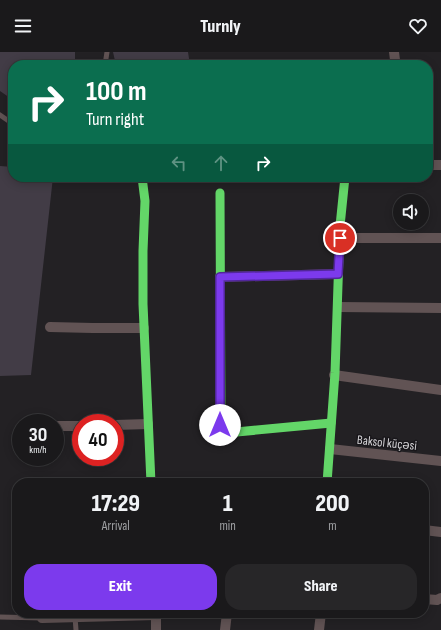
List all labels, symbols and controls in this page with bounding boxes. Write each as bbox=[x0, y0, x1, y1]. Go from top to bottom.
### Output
icon: menu bbox=[12, 15, 34, 37]
icon: heart bbox=[407, 15, 429, 37]
text: Turnly bbox=[200, 16, 241, 37]
text: 100 m bbox=[86, 75, 147, 108]
icon: right bbox=[20, 76, 72, 128]
text: Turn right bbox=[86, 109, 144, 130]
icon: left bbox=[168, 152, 190, 174]
icon: ahead bbox=[210, 152, 232, 174]
icon: right bbox=[252, 152, 274, 174]
map controls bbox=[393, 194, 429, 230]
button: sound bbox=[393, 194, 429, 230]
pin bbox=[323, 221, 357, 255]
icon: arrive bbox=[329, 227, 351, 249]
position arrow bbox=[199, 404, 241, 446]
speed limit sign: 40 bbox=[72, 414, 124, 466]
text: 30 bbox=[29, 423, 47, 447]
street label: Baksol küçəsi bbox=[356, 432, 418, 454]
text: km/h bbox=[29, 444, 47, 456]
text: 17:29 bbox=[91, 489, 140, 518]
text: 1 bbox=[223, 489, 233, 518]
text: 200 bbox=[315, 489, 350, 518]
text: Arrival bbox=[102, 518, 130, 534]
text: min bbox=[219, 518, 236, 534]
text: m bbox=[328, 518, 337, 534]
button: Exit bbox=[24, 564, 217, 610]
button: Share bbox=[225, 564, 417, 610]

